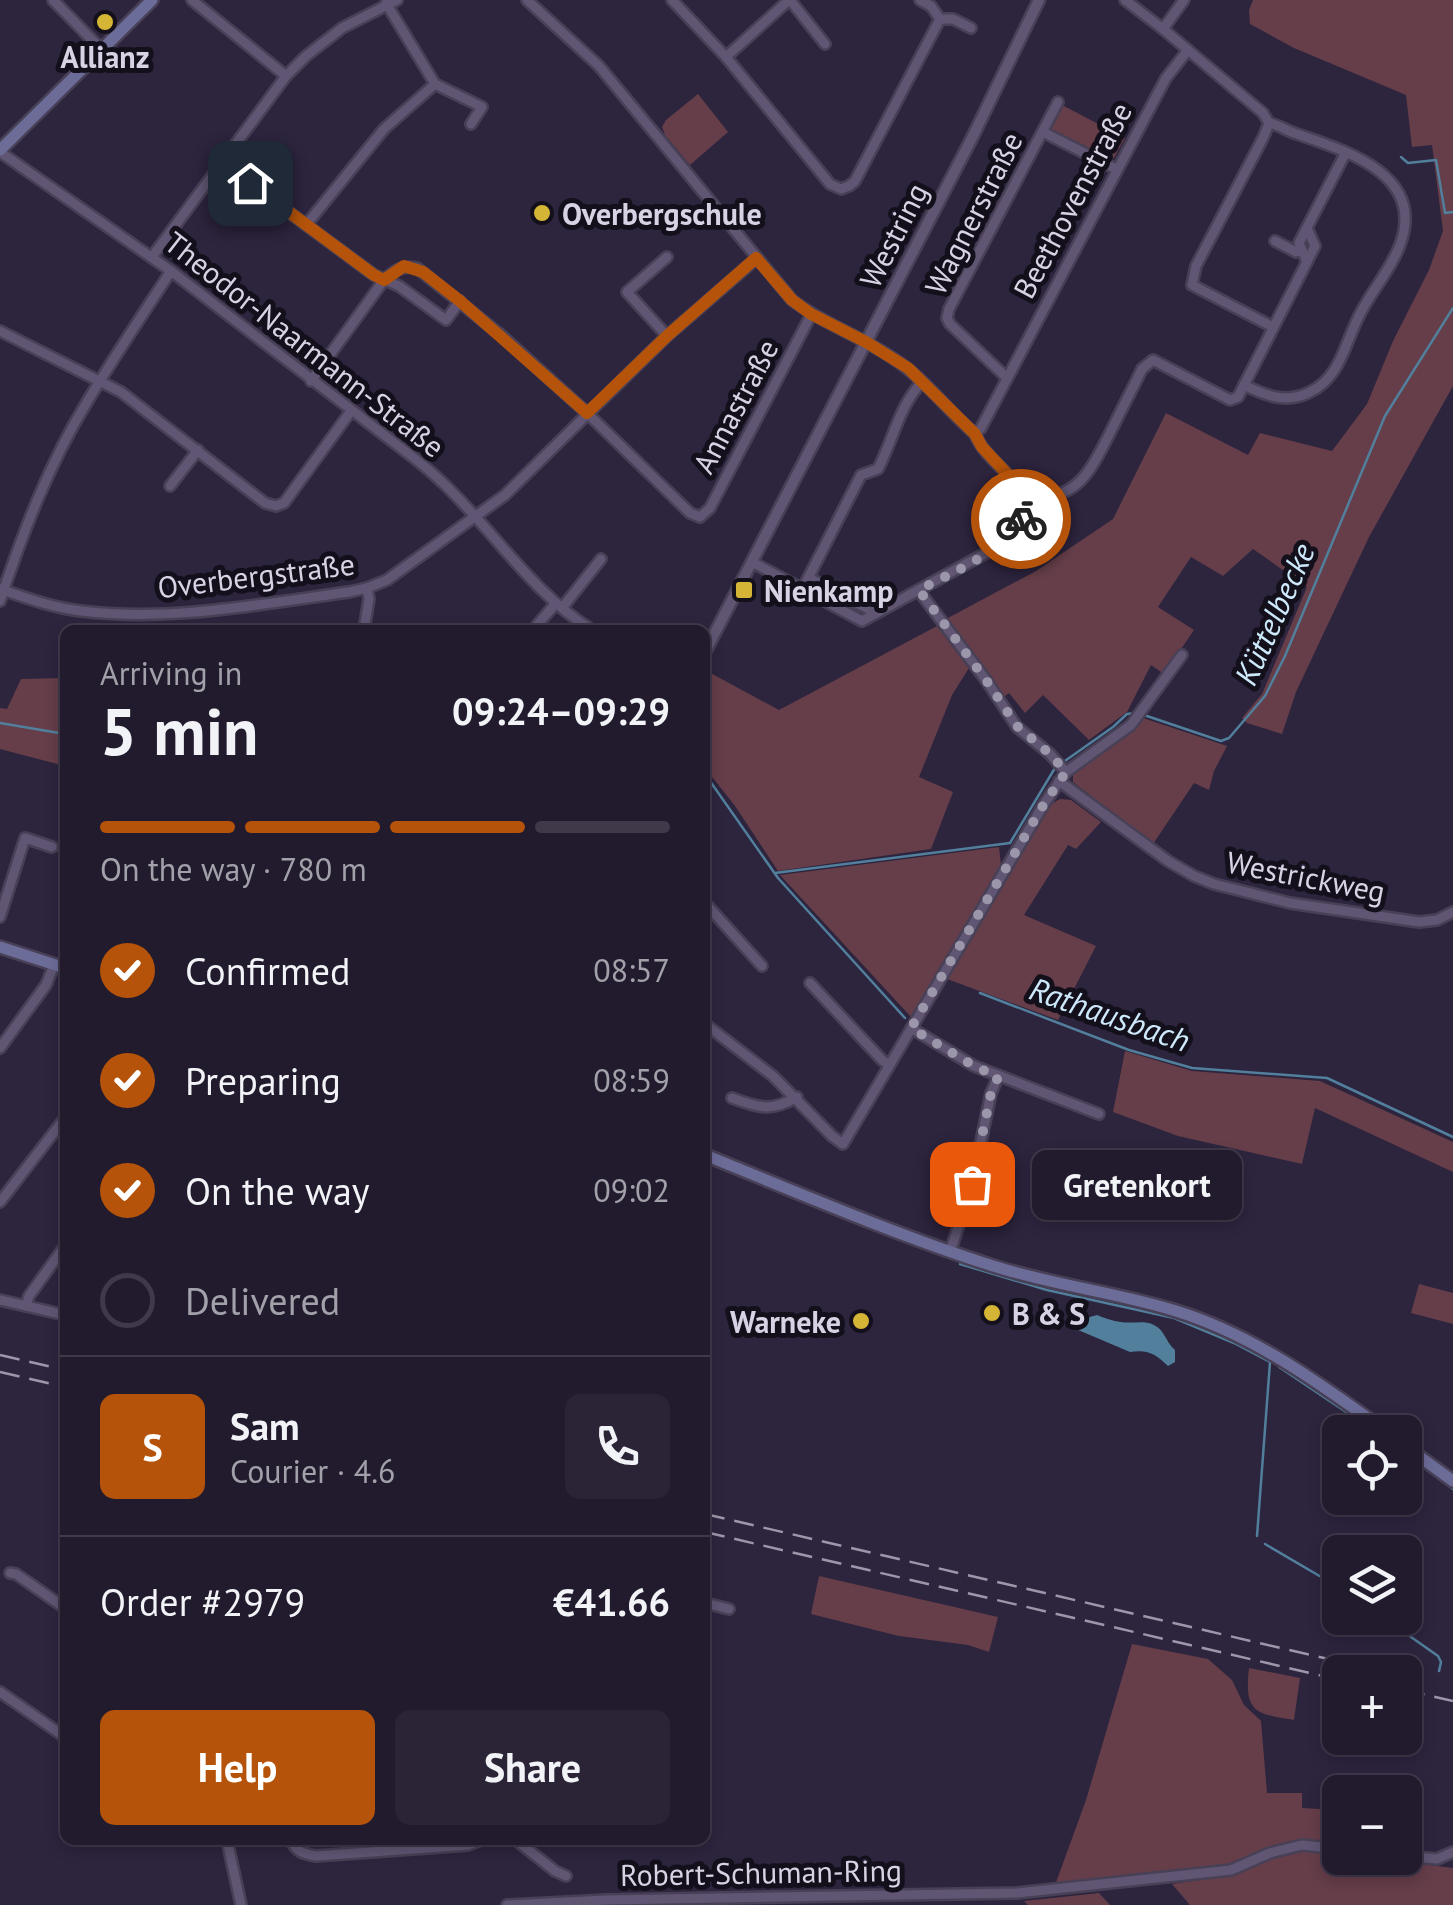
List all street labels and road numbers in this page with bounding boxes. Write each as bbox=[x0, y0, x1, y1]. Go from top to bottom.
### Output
street label: Beethovenstraße bbox=[1004, 95, 1140, 305]
street label: Wagnerstraße bbox=[915, 125, 1031, 301]
street label: Westring bbox=[850, 176, 936, 294]
street label: Theodor-Naarmann-Straße bbox=[157, 223, 453, 465]
street label: Annastraße bbox=[683, 332, 787, 480]
street label: Overbergstraße bbox=[155, 544, 357, 606]
street label: Westrickweg bbox=[1224, 842, 1388, 910]
street label: Robert-Schuman-Ring bbox=[620, 1850, 902, 1894]

